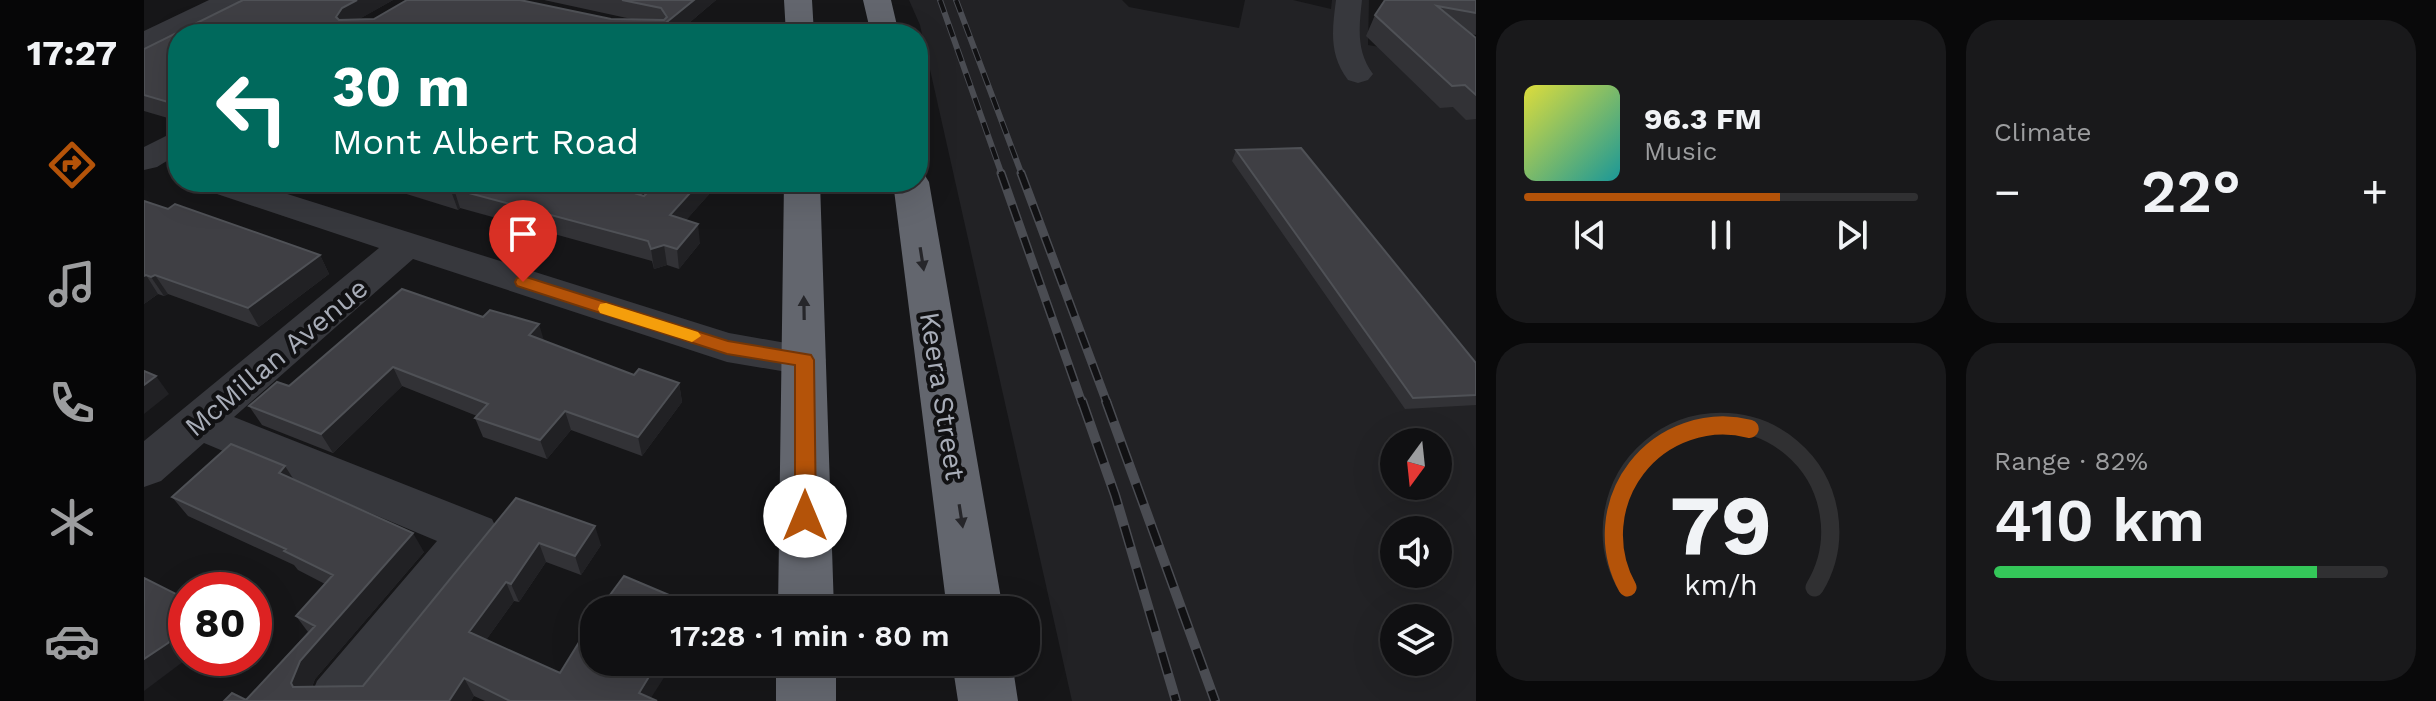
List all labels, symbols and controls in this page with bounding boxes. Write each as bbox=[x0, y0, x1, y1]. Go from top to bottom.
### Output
text: 17:27 bbox=[27, 32, 117, 74]
text: 30 m bbox=[332, 54, 470, 120]
icon: left bbox=[200, 56, 304, 160]
text: 96.3 FM bbox=[1644, 101, 1762, 136]
text: Climate bbox=[1994, 117, 2092, 147]
text: Mont Albert Road bbox=[332, 121, 639, 163]
text: Music bbox=[1644, 136, 1717, 166]
icon: directions bbox=[44, 137, 100, 193]
text: 22° bbox=[2141, 156, 2241, 227]
text: − bbox=[1994, 166, 2021, 218]
text: + bbox=[2361, 166, 2388, 218]
pin bbox=[489, 200, 557, 282]
icon: arrive bbox=[501, 212, 545, 256]
icon: previous bbox=[1568, 213, 1612, 257]
icon: pause bbox=[1699, 213, 1743, 257]
icon: next bbox=[1830, 213, 1874, 257]
one-way arrow bbox=[916, 247, 929, 272]
icon: music bbox=[44, 256, 100, 312]
street label: McMillan Avenue bbox=[178, 271, 374, 443]
one-way arrow bbox=[798, 295, 810, 320]
street label: Keera Street bbox=[913, 310, 972, 483]
icon: phone bbox=[44, 375, 100, 431]
north arrow bbox=[1380, 428, 1452, 500]
map controls bbox=[1380, 428, 1452, 676]
text: Range · 82% bbox=[1994, 446, 2148, 476]
position arrow bbox=[763, 474, 847, 558]
text: 79 bbox=[1670, 476, 1772, 573]
text: 410 km bbox=[1994, 485, 2205, 556]
icon: climate bbox=[44, 494, 100, 550]
one-way arrow bbox=[955, 504, 968, 529]
button: sound bbox=[1380, 516, 1452, 588]
text: km/h bbox=[1684, 568, 1758, 602]
speed limit sign: 80 bbox=[168, 572, 272, 676]
button: layers bbox=[1380, 604, 1452, 676]
icon: car bbox=[44, 613, 100, 669]
text: 17:28 · 1 min · 80 m bbox=[670, 618, 950, 653]

